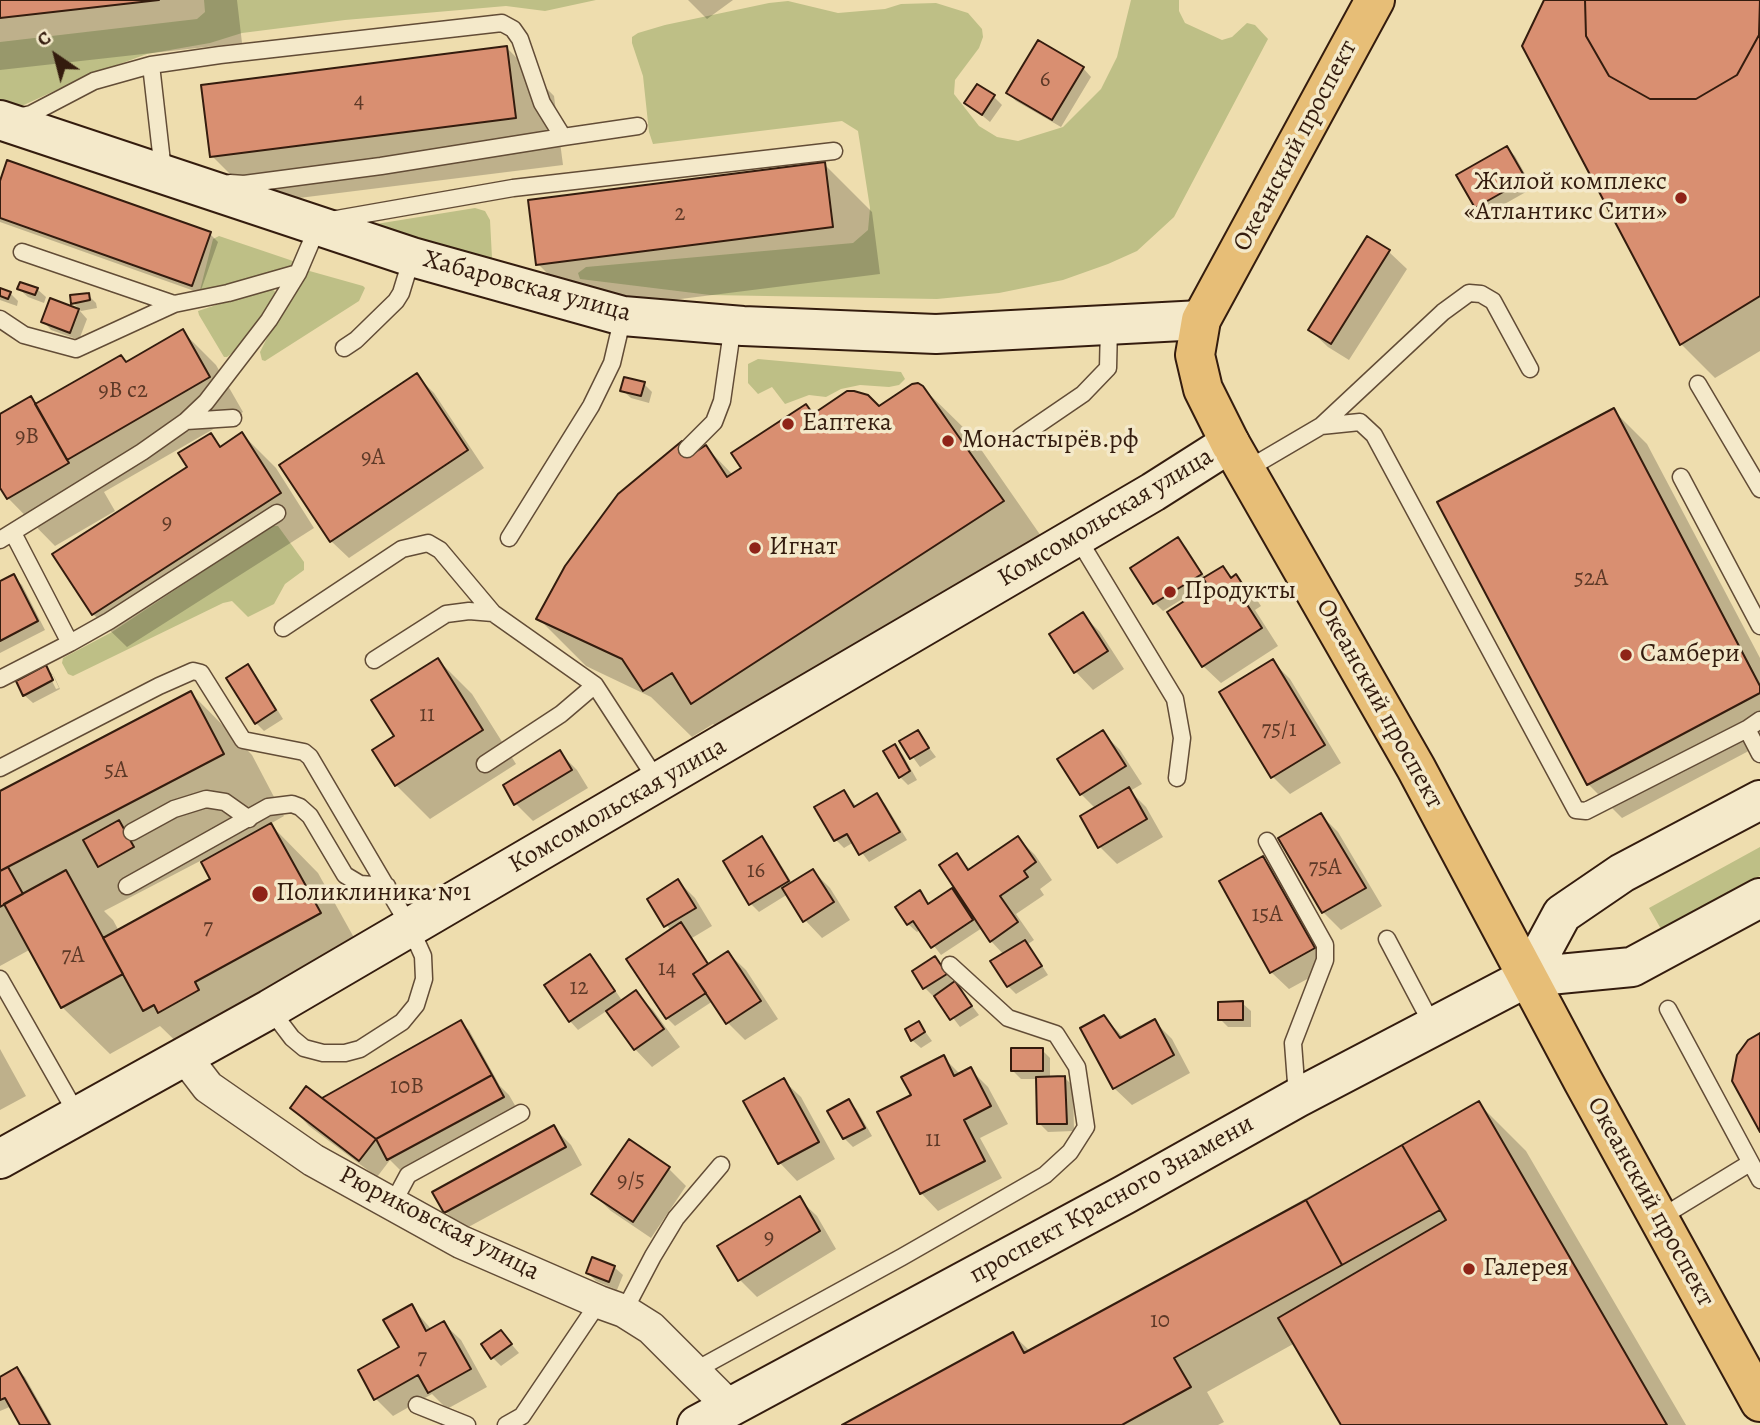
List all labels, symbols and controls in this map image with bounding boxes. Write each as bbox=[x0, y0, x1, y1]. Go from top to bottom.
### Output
north arrow bbox=[21, 21, 91, 91]
text: С bbox=[32, 25, 56, 53]
street label: Океанский проспект bbox=[1227, 35, 1365, 257]
house number: 6 bbox=[1040, 66, 1050, 94]
house number: 4 bbox=[354, 87, 364, 115]
place label: Жилой комплекс «Атлантикс Сити» bbox=[1464, 167, 1667, 228]
marker: Жилой комплекс «Атлантикс Сити» bbox=[1673, 190, 1689, 206]
house number: 2 bbox=[675, 200, 685, 228]
street label: Хабаровская улица bbox=[420, 244, 634, 330]
house number: 9В с2 bbox=[98, 377, 148, 405]
place label: Еаптека bbox=[802, 408, 892, 440]
marker: Еаптека bbox=[780, 416, 796, 432]
house number: 9В bbox=[15, 423, 39, 451]
place label: Монастырёв.рф bbox=[962, 425, 1138, 457]
marker: Монастырёв.рф bbox=[940, 433, 956, 449]
street label: Комсомольская улица bbox=[993, 441, 1219, 595]
house number: 9А bbox=[361, 444, 385, 472]
house number: 9 bbox=[162, 509, 172, 537]
place label: Игнат bbox=[769, 532, 838, 564]
marker: Игнат bbox=[747, 540, 763, 556]
house number: 52А bbox=[1574, 565, 1608, 593]
place label: Продукты bbox=[1184, 576, 1296, 608]
marker: Продукты bbox=[1162, 584, 1178, 600]
street label: Океанский проспект bbox=[1308, 594, 1450, 814]
place label: Самбери bbox=[1640, 639, 1740, 671]
marker: Самбери bbox=[1618, 647, 1634, 663]
house number: 11 bbox=[419, 701, 435, 729]
house number: 75/1 bbox=[1262, 716, 1296, 744]
street label: Комсомольская улица bbox=[504, 731, 732, 881]
house number: 5А bbox=[104, 757, 128, 785]
house number: 75А bbox=[1309, 854, 1341, 882]
house number: 16 bbox=[747, 857, 765, 885]
place label: Поликлиника №1 bbox=[276, 878, 471, 910]
marker: Поликлиника №1 bbox=[250, 884, 270, 904]
house number: 15А bbox=[1251, 901, 1283, 929]
house number: 7 bbox=[203, 914, 213, 942]
house number: 7А bbox=[61, 942, 85, 970]
house number: 14 bbox=[658, 955, 676, 983]
house number: 12 bbox=[570, 974, 588, 1002]
house number: 10В bbox=[390, 1073, 424, 1101]
street label: Океанский проспект bbox=[1579, 1092, 1721, 1312]
street label: проспект Красного Знамени bbox=[964, 1109, 1260, 1291]
house number: 11 bbox=[925, 1126, 941, 1154]
street label: Рюриковская улица bbox=[334, 1160, 544, 1288]
house number: 9/5 bbox=[617, 1167, 645, 1195]
house number: 9 bbox=[764, 1224, 774, 1252]
place label: Галерея bbox=[1483, 1253, 1569, 1285]
marker: Галерея bbox=[1461, 1261, 1477, 1277]
house number: 10 bbox=[1150, 1307, 1170, 1335]
house number: 7 bbox=[417, 1344, 427, 1372]

